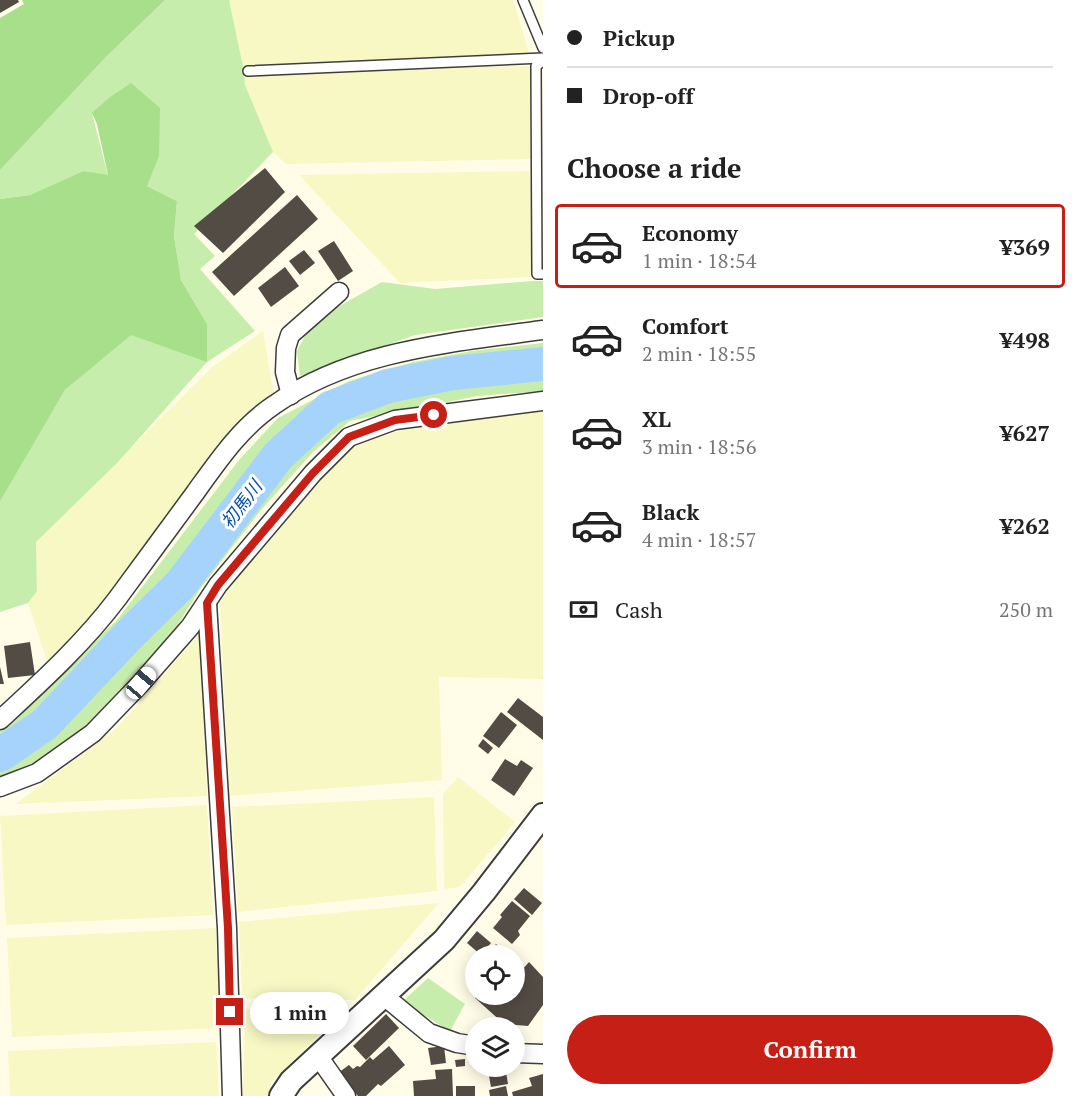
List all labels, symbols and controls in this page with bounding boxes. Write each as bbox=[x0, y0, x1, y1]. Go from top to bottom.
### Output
text: Pickup bbox=[603, 23, 675, 52]
text: Drop-off bbox=[603, 81, 694, 110]
text: Choose a ride bbox=[567, 150, 742, 186]
text: Economy bbox=[642, 218, 738, 247]
icon: car bbox=[570, 219, 624, 273]
text: ¥369 bbox=[1000, 232, 1050, 261]
text: 1 min · 18:54 bbox=[642, 247, 756, 274]
text: Comfort bbox=[642, 311, 728, 340]
icon: car bbox=[570, 312, 624, 366]
text: ¥498 bbox=[1000, 325, 1050, 354]
text: 2 min · 18:55 bbox=[642, 340, 756, 367]
route start bbox=[420, 401, 447, 428]
text: XL bbox=[642, 404, 671, 433]
icon: car bbox=[570, 405, 624, 459]
text: ¥627 bbox=[1000, 418, 1050, 447]
text: 3 min · 18:56 bbox=[642, 433, 756, 460]
water label: 初馬川 bbox=[215, 474, 268, 533]
text: Black bbox=[642, 497, 699, 526]
icon: car bbox=[570, 498, 624, 552]
text: ¥262 bbox=[1000, 511, 1050, 540]
text: 4 min · 18:57 bbox=[642, 526, 756, 553]
icon: cash bbox=[567, 593, 600, 626]
text: Cash bbox=[615, 595, 663, 624]
text: 250 m bbox=[999, 596, 1053, 623]
car bbox=[123, 663, 159, 703]
map controls bbox=[465, 945, 525, 1077]
button: locate bbox=[465, 945, 525, 1005]
callout: 1 min bbox=[251, 991, 350, 1033]
route end bbox=[216, 998, 243, 1025]
text: 1 min bbox=[272, 999, 327, 1026]
button: Confirm bbox=[567, 1015, 1053, 1084]
button: layers bbox=[465, 1017, 525, 1077]

